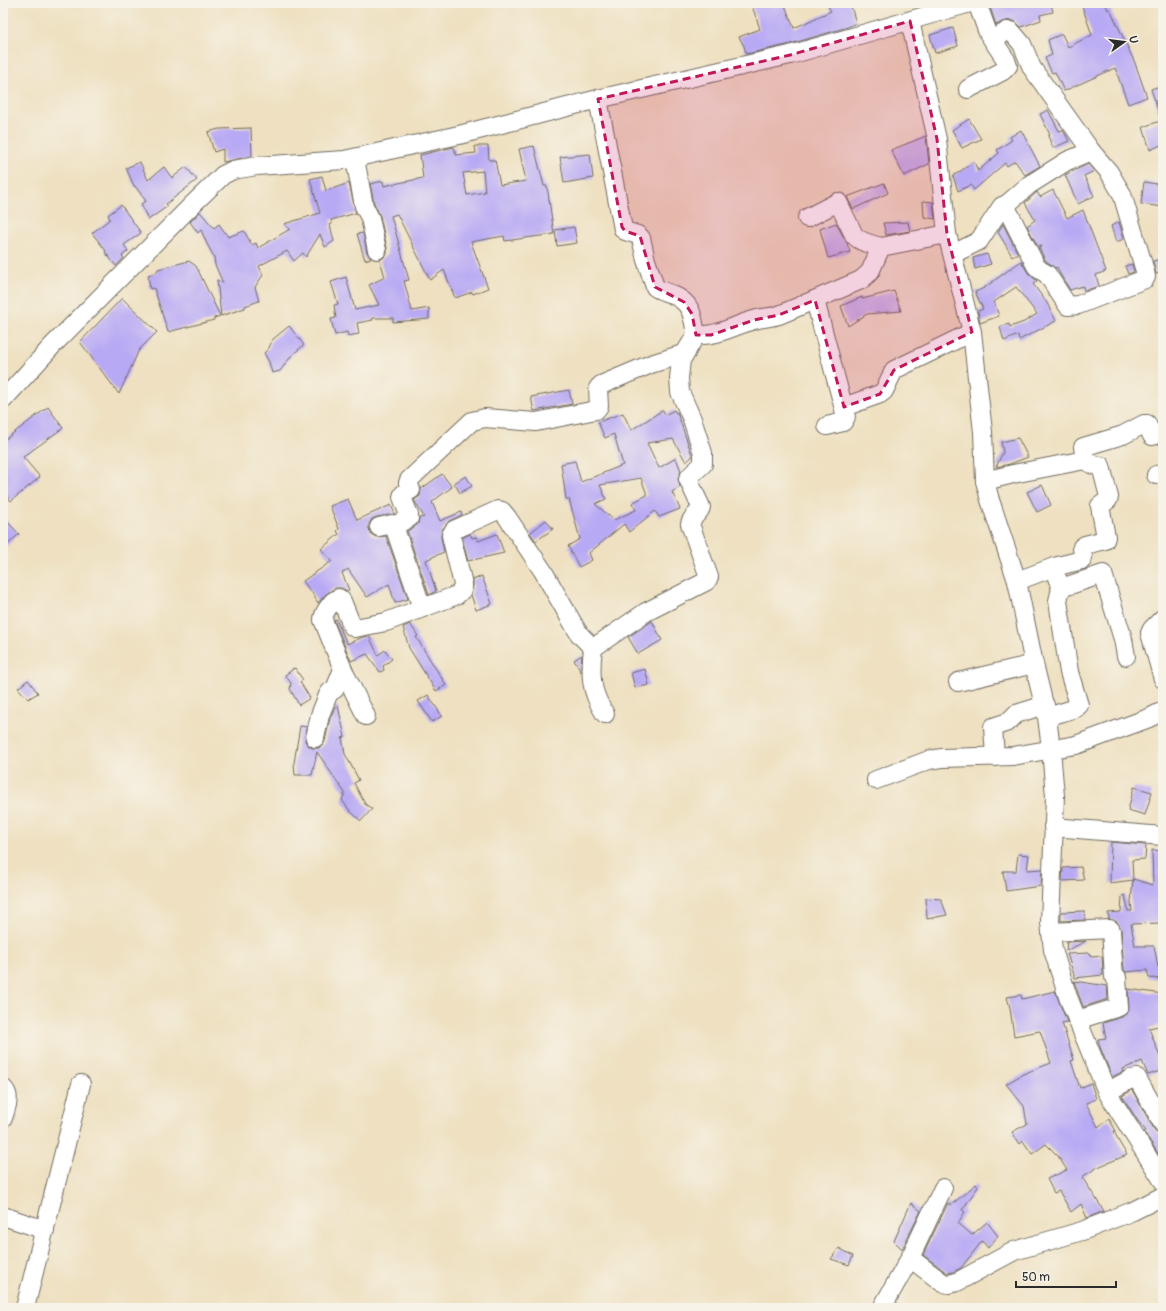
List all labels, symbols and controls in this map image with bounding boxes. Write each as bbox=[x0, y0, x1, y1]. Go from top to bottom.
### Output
north arrow bbox=[1104, 22, 1144, 62]
text: U bbox=[1126, 35, 1140, 45]
scale bar bbox=[1016, 1263, 1116, 1289]
text: 50 m bbox=[1022, 1270, 1050, 1285]

